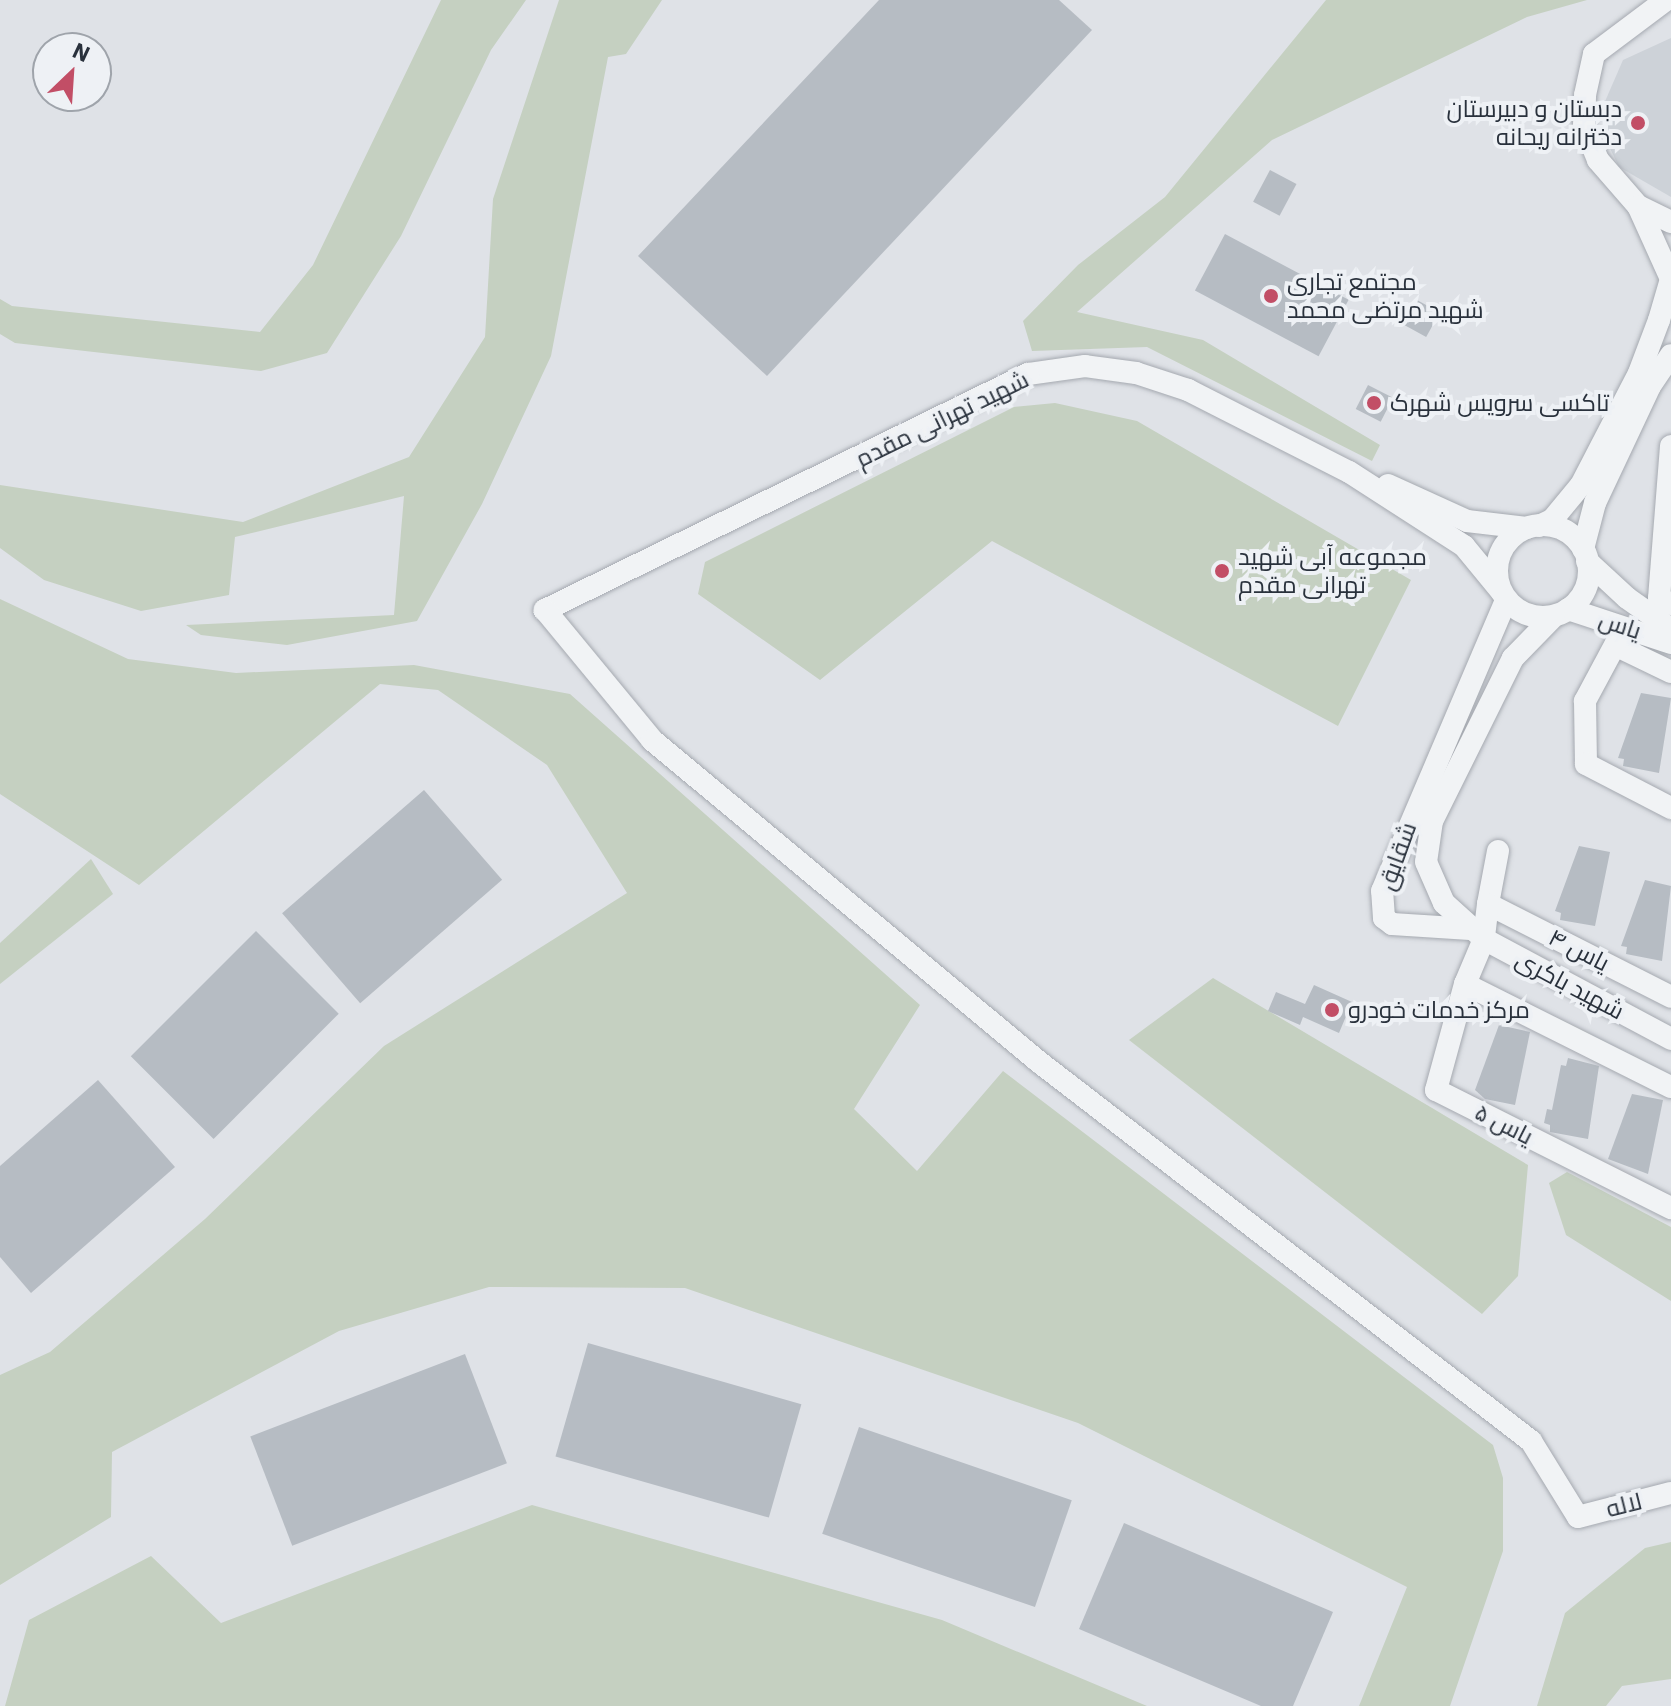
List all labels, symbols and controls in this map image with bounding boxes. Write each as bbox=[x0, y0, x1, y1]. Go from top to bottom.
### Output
north arrow bbox=[32, 32, 112, 112]
text: N bbox=[68, 35, 95, 68]
place label: دبستان و دبیرستان دخترانه ریحانه bbox=[1447, 95, 1622, 151]
marker: دبستان و دبیرستان دخترانه ریحانه bbox=[1629, 114, 1647, 132]
place label: مجتمع تجاری شهید مرتضی محمد bbox=[1287, 268, 1484, 324]
marker: مجتمع تجاری شهید مرتضی محمد bbox=[1262, 287, 1280, 305]
street label: شهید تهرانی مقدم bbox=[851, 365, 1033, 473]
place label: تاکسی سرویس شهرک bbox=[1390, 389, 1609, 417]
marker: تاکسی سرویس شهرک bbox=[1365, 394, 1383, 412]
place label: مجموعه آبی شهید تهرانی مقدم bbox=[1238, 543, 1427, 599]
marker: مجموعه آبی شهید تهرانی مقدم bbox=[1213, 562, 1231, 580]
street label: یاس bbox=[1595, 605, 1645, 645]
street label: شقایق bbox=[1371, 818, 1423, 894]
street label: یاس ۴ bbox=[1544, 923, 1614, 977]
street label: شهید باکری bbox=[1511, 944, 1629, 1026]
place label: مرکز خدمات خودرو bbox=[1348, 996, 1530, 1024]
marker: مرکز خدمات خودرو bbox=[1323, 1001, 1341, 1019]
street label: یاس ۵ bbox=[1470, 1097, 1538, 1151]
street label: لاله bbox=[1603, 1487, 1645, 1523]

